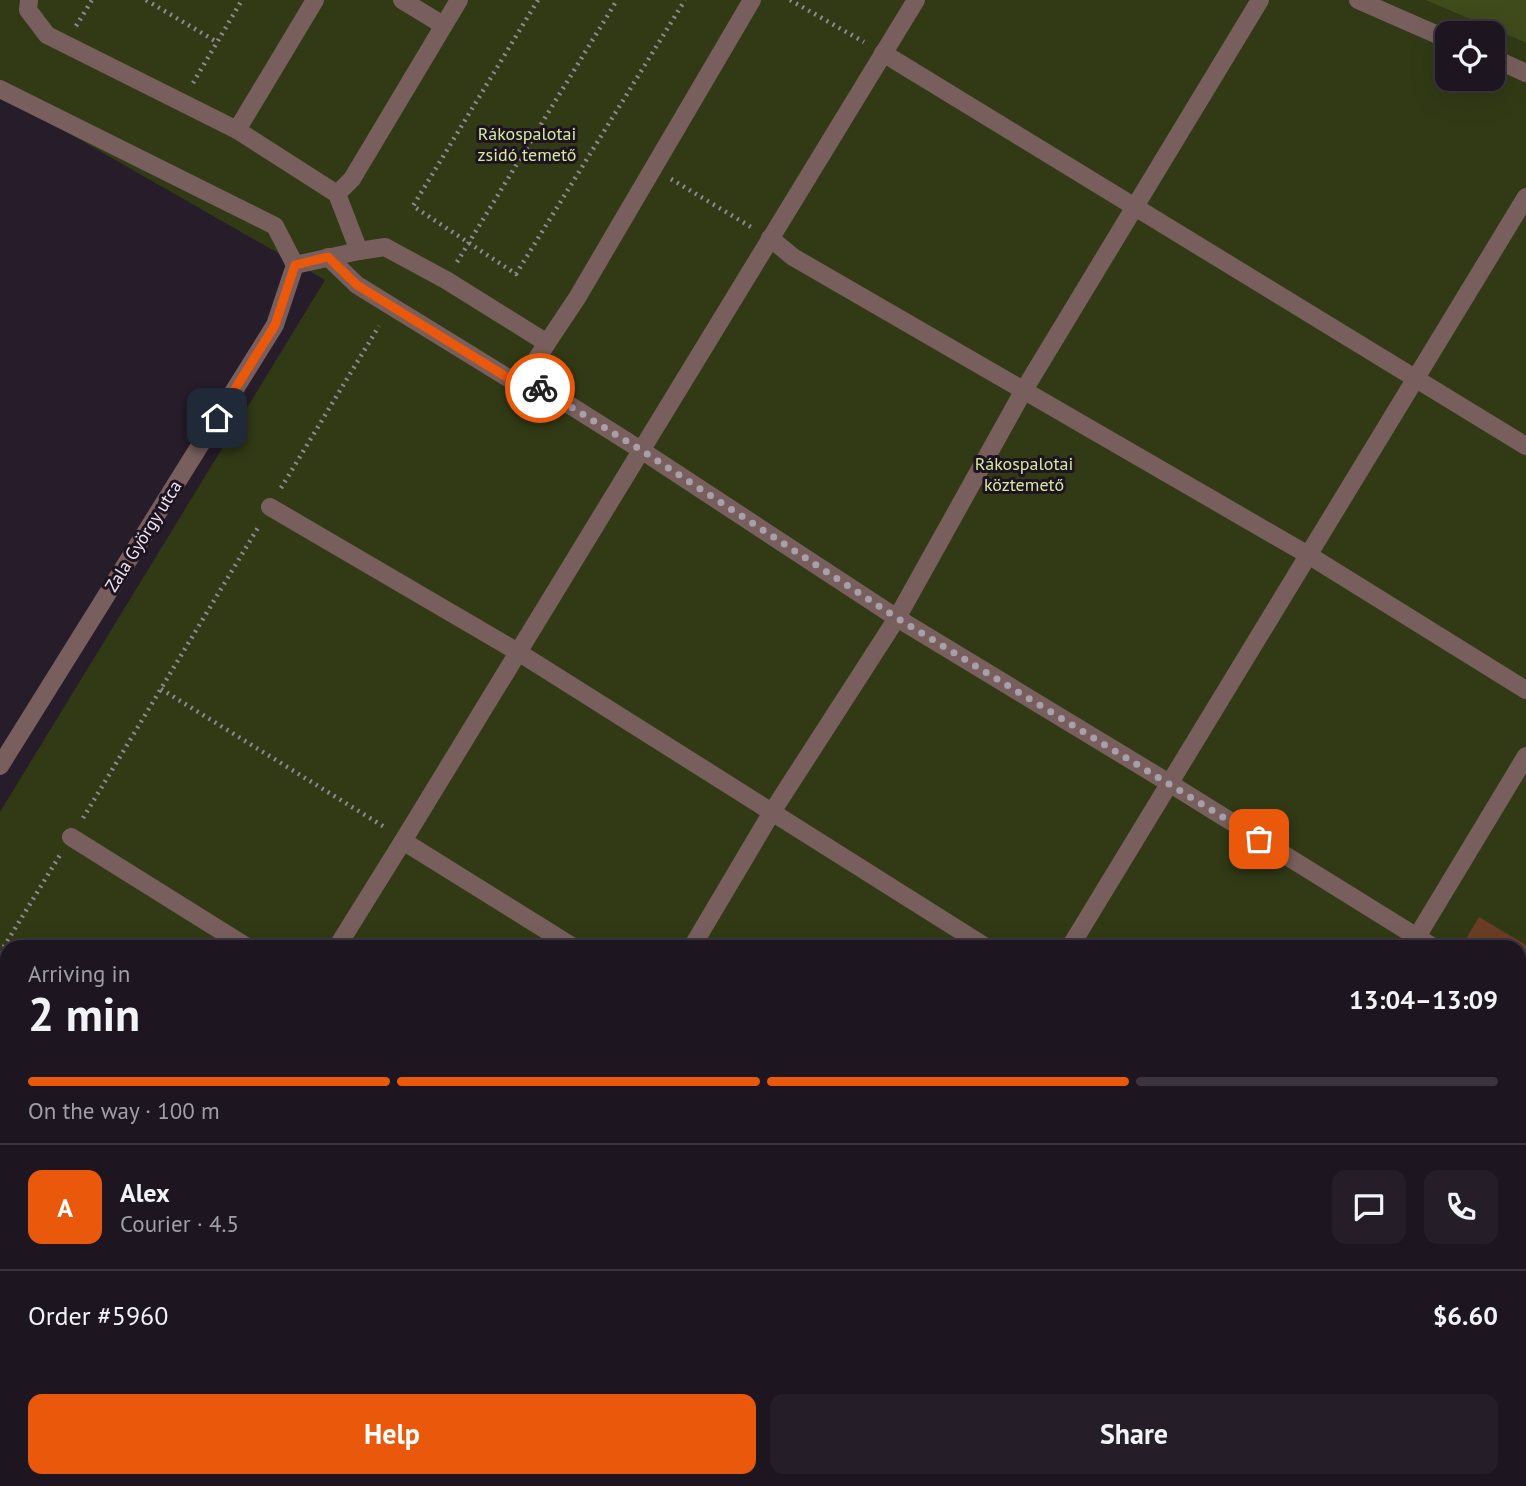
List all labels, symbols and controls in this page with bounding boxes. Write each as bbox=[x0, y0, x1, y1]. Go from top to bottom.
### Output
map controls bbox=[1435, 21, 1505, 91]
button: locate bbox=[1435, 21, 1505, 91]
park label: Rákospalotai zsidó temető bbox=[478, 122, 576, 166]
courier bbox=[505, 353, 575, 423]
icon: bike bbox=[521, 369, 559, 407]
pin bbox=[187, 388, 247, 448]
icon: home bbox=[198, 399, 236, 437]
park label: Rákospalotai köztemető bbox=[975, 452, 1073, 496]
street label: Zala György utca bbox=[100, 476, 186, 596]
pin bbox=[1229, 809, 1289, 869]
icon: bag bbox=[1240, 820, 1278, 858]
text: Arriving in bbox=[28, 959, 130, 988]
text: 13:04–13:09 bbox=[1349, 983, 1498, 1016]
text: 2 min bbox=[28, 984, 140, 1044]
text: On the way · 100 m bbox=[28, 1096, 220, 1125]
button: chat bbox=[1332, 1170, 1406, 1244]
button: phone bbox=[1424, 1170, 1498, 1244]
text: Alex bbox=[120, 1176, 170, 1209]
text: A bbox=[57, 1191, 73, 1224]
text: Courier · 4.5 bbox=[120, 1209, 239, 1238]
text: Order #5960 bbox=[28, 1299, 168, 1332]
text: $6.60 bbox=[1433, 1299, 1498, 1332]
button: Help bbox=[28, 1394, 756, 1474]
button: Share bbox=[770, 1394, 1498, 1474]

